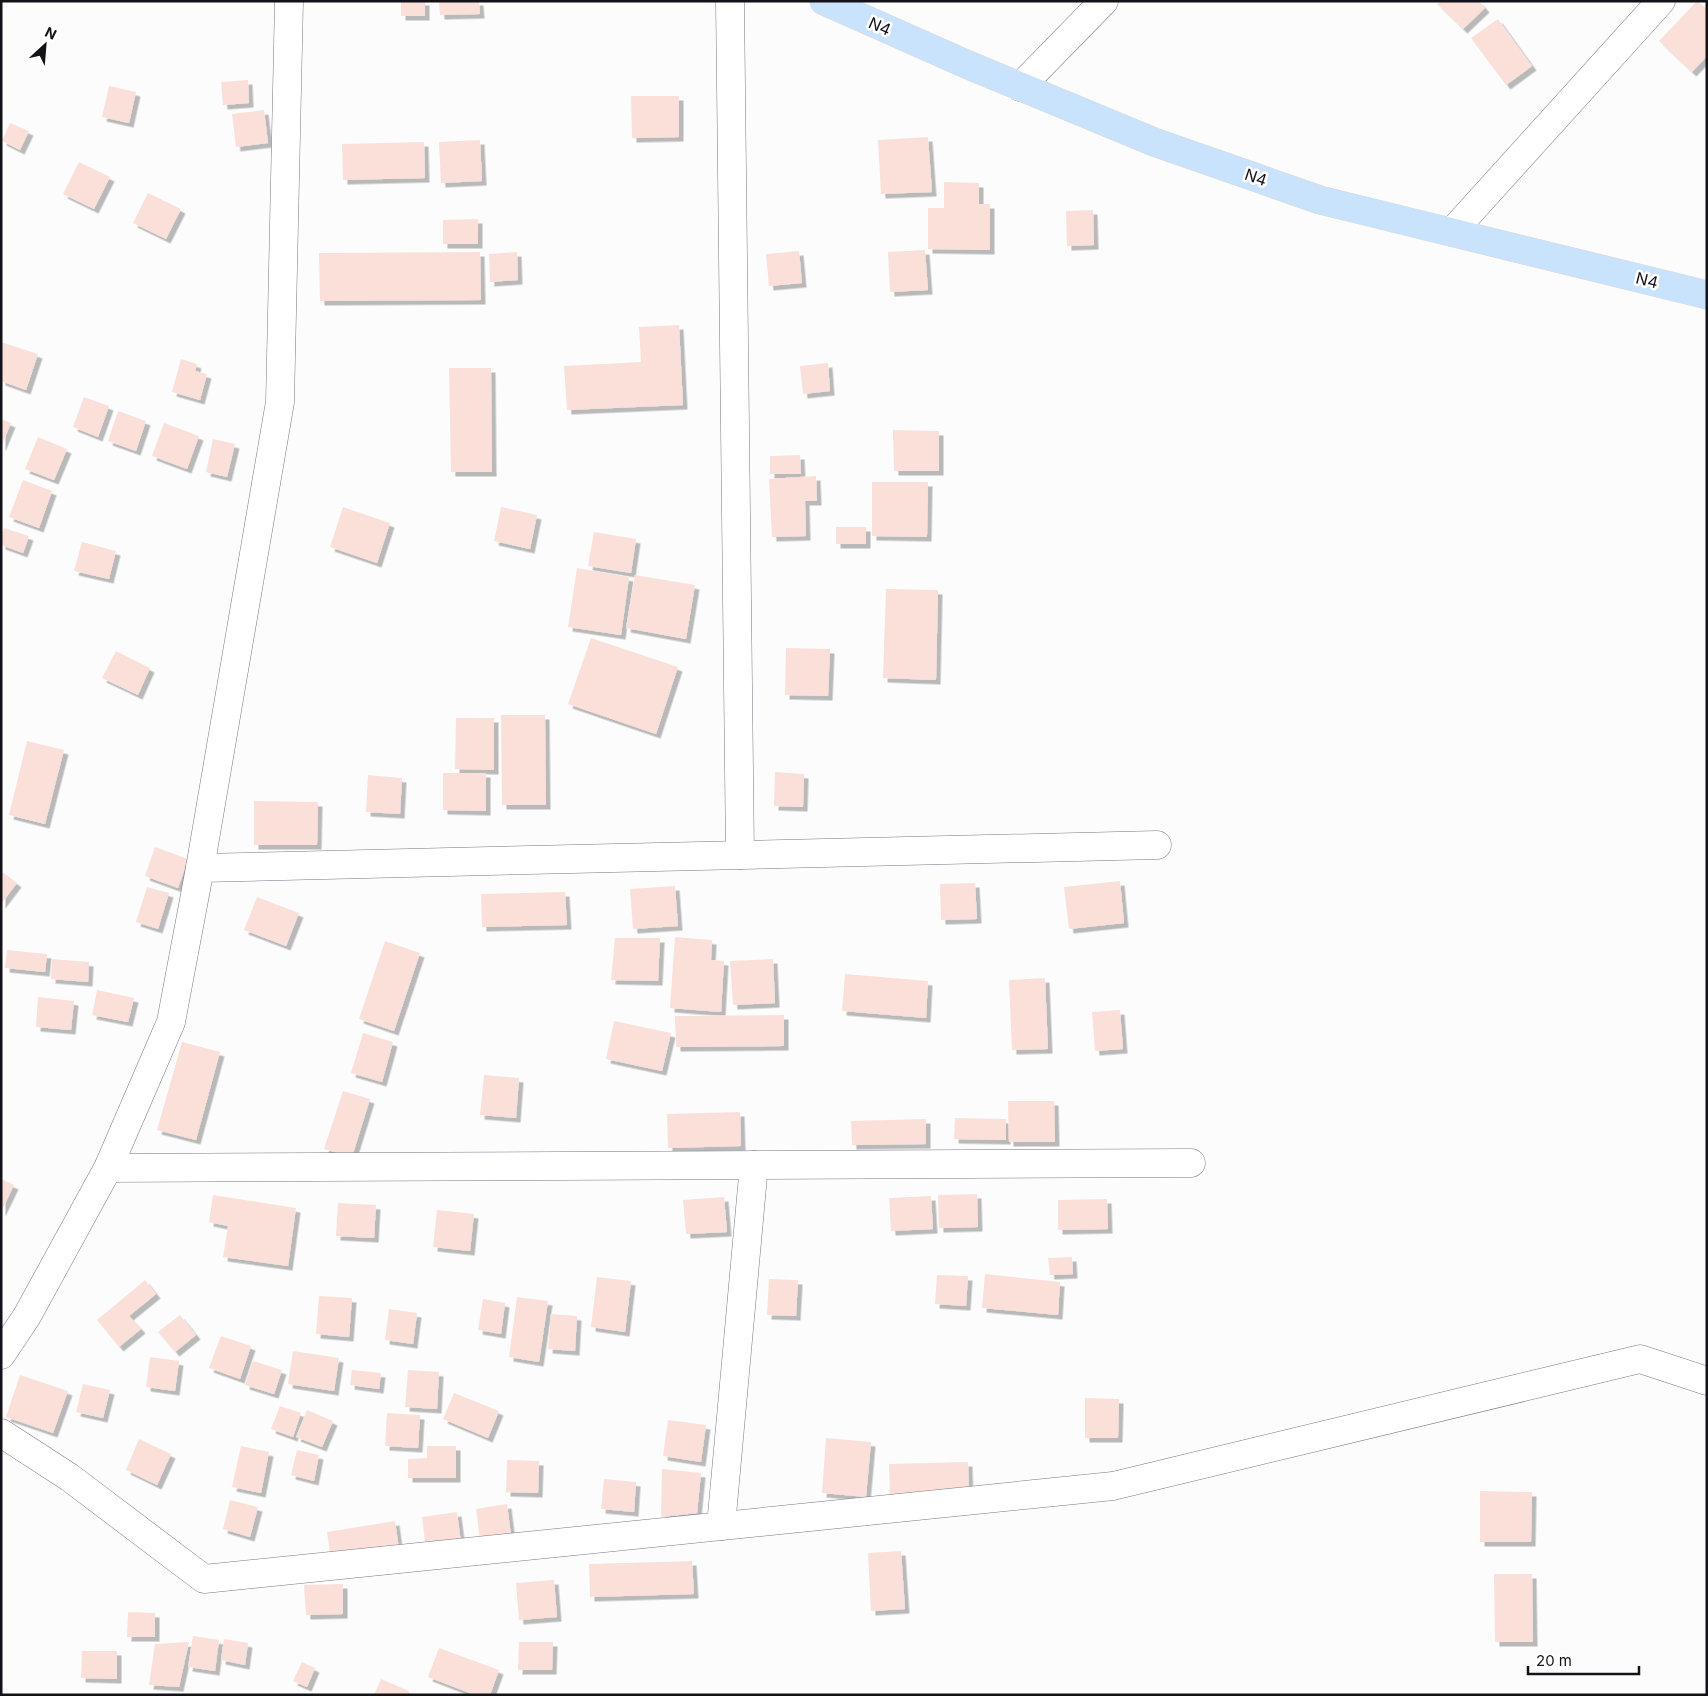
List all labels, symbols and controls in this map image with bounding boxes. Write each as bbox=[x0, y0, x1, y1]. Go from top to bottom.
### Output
street label: N4 bbox=[866, 12, 894, 40]
north arrow bbox=[20, 20, 70, 70]
text: N bbox=[42, 23, 59, 43]
street label: N4 bbox=[1242, 164, 1270, 190]
street label: N4 bbox=[1634, 268, 1660, 292]
scale bar bbox=[1528, 1644, 1639, 1676]
text: 20 m bbox=[1536, 1651, 1572, 1670]

